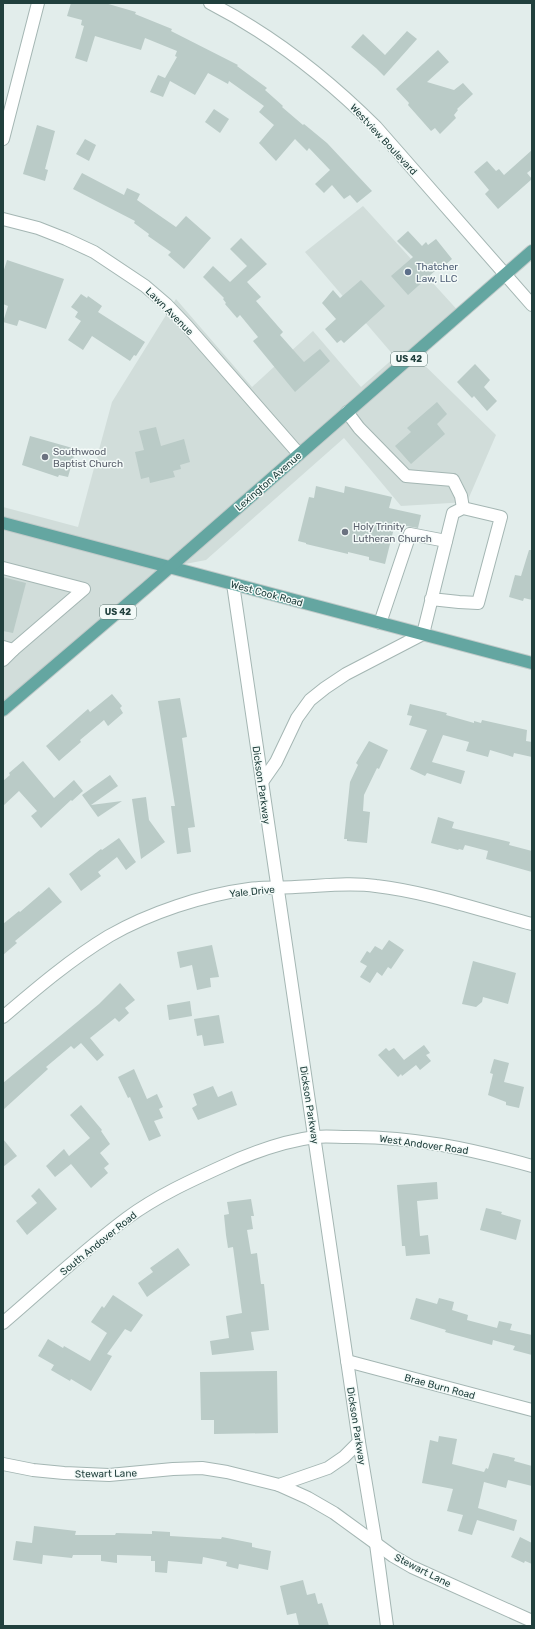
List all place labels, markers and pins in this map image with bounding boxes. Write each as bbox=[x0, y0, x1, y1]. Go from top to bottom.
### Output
place label: Thatcher Law, LLC bbox=[416, 261, 458, 285]
marker: Thatcher Law, LLC bbox=[403, 267, 413, 277]
place label: Southwood Baptist Church bbox=[53, 446, 123, 470]
marker: Southwood Baptist Church bbox=[40, 452, 50, 462]
place label: Holy Trinity Lutheran Church bbox=[353, 521, 432, 545]
marker: Holy Trinity Lutheran Church bbox=[340, 527, 350, 537]

